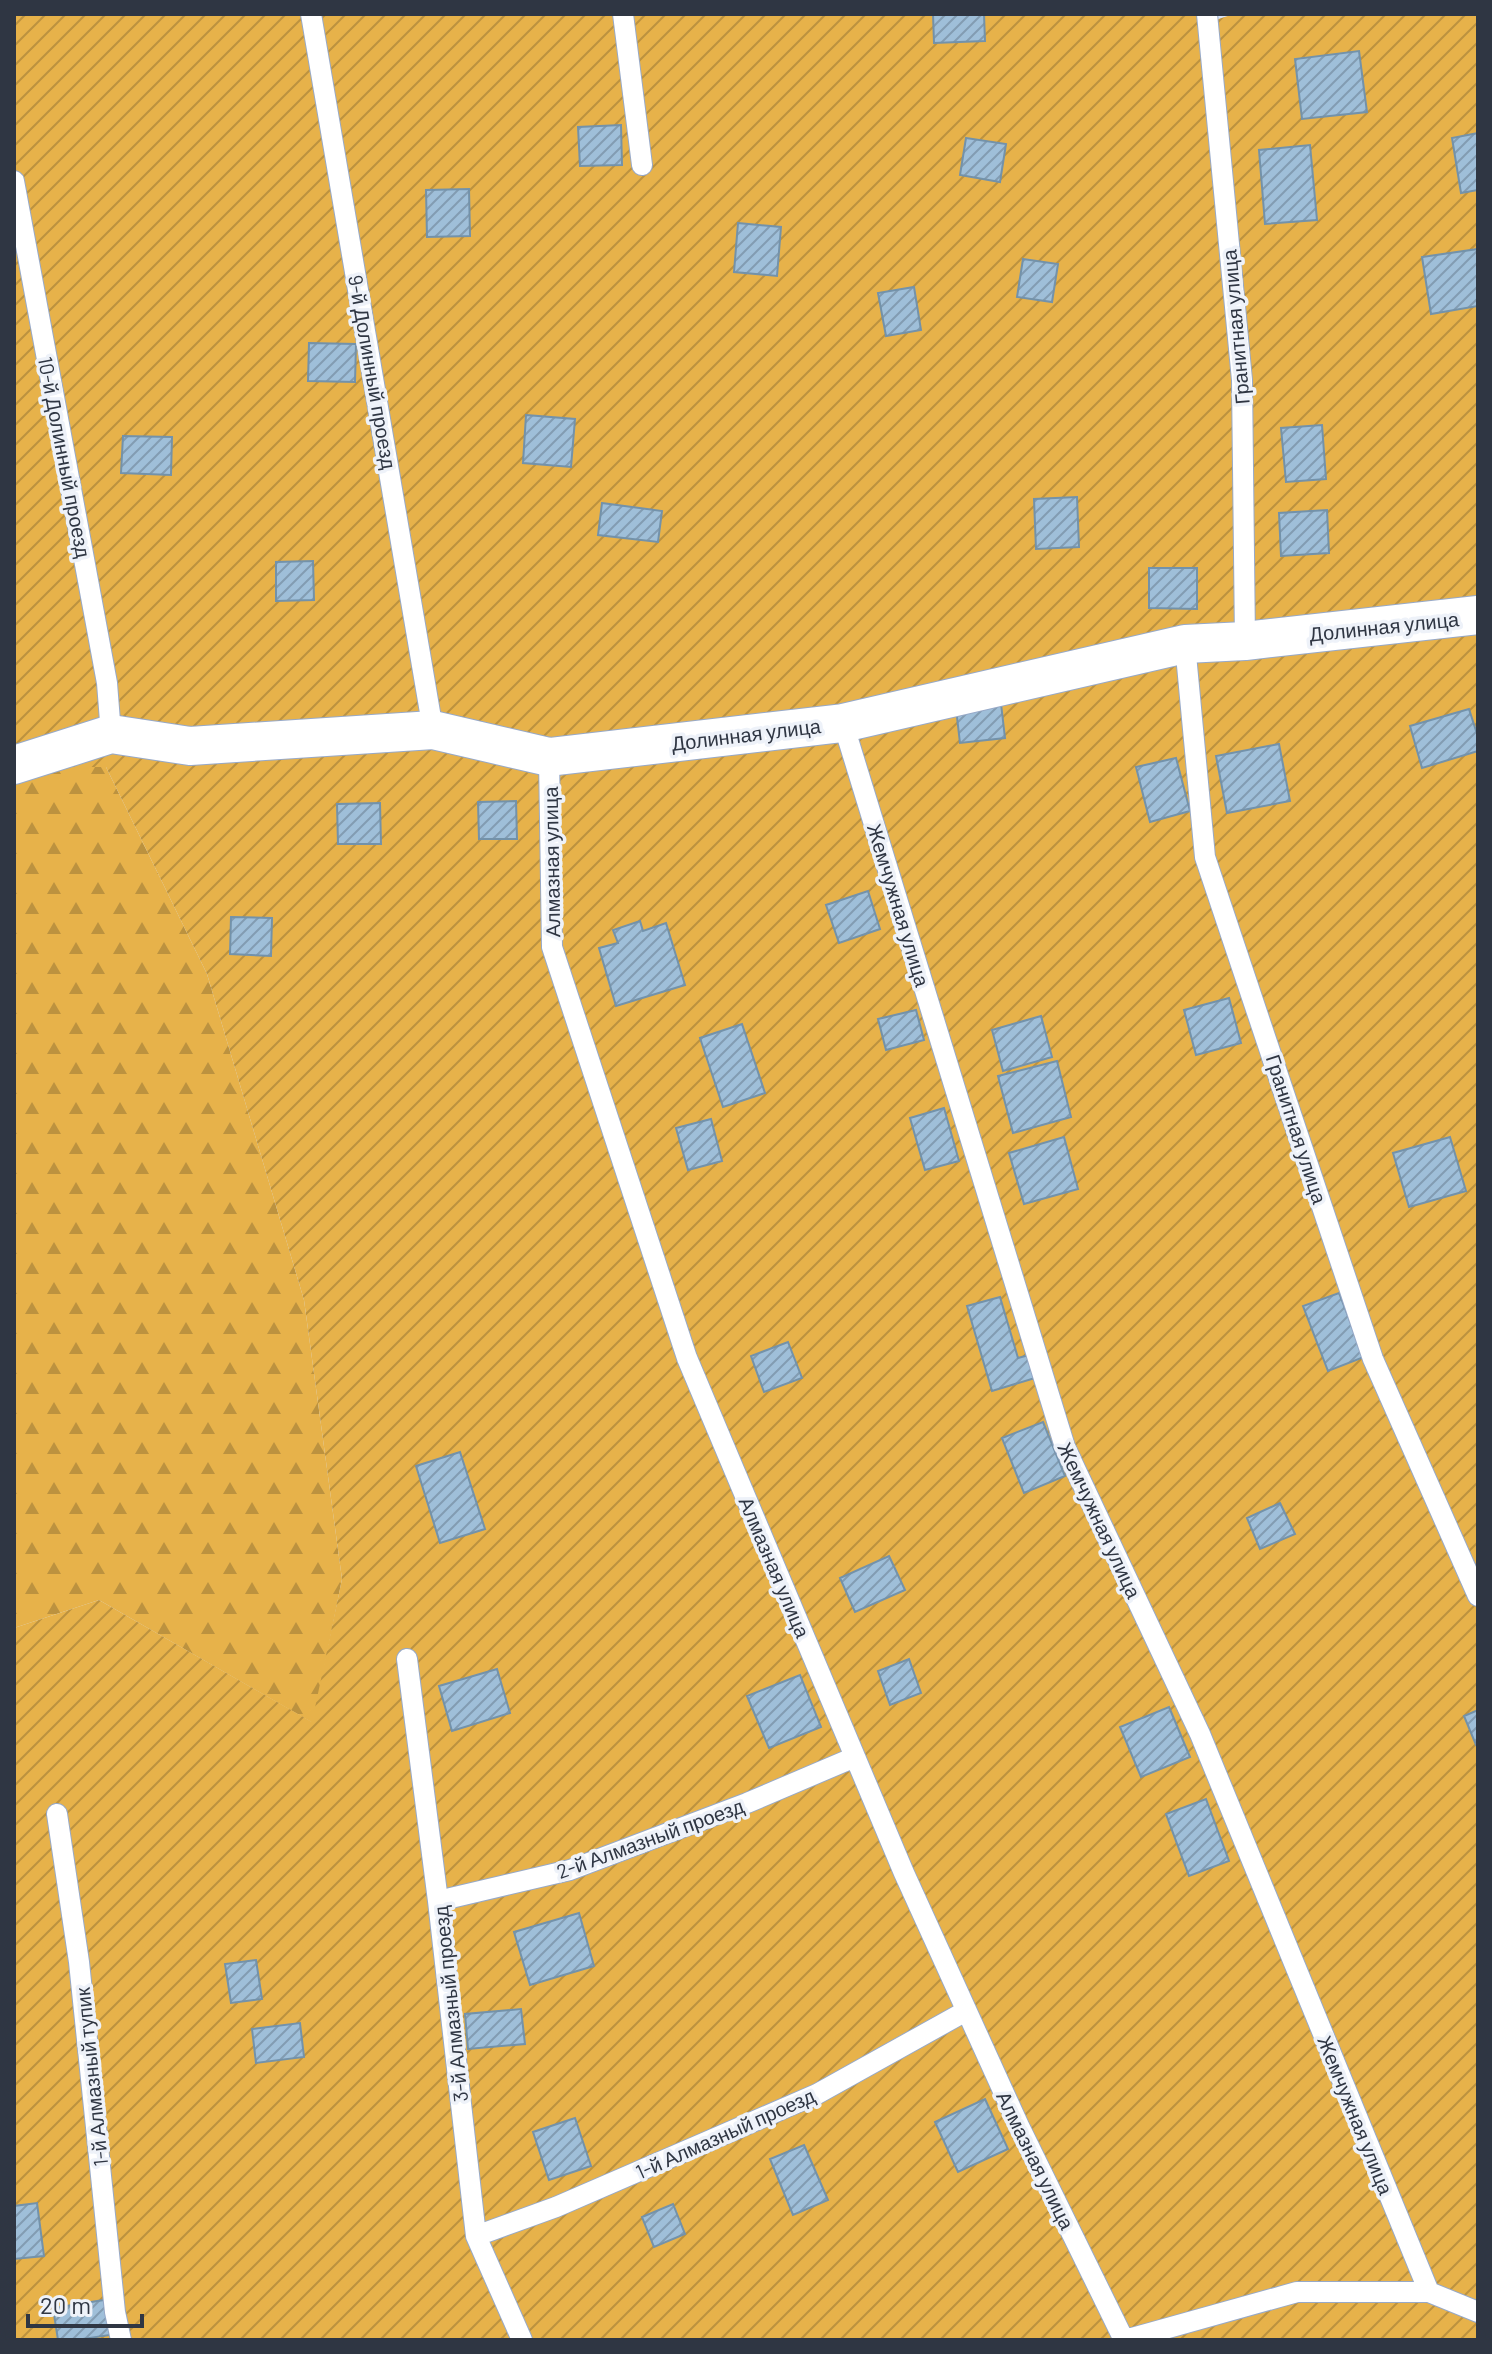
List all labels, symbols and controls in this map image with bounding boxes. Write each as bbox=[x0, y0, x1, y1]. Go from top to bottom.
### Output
street label: Гранитная улица bbox=[1216, 248, 1254, 405]
street label: 9-й Долинный проезд bbox=[344, 273, 402, 471]
street label: 10-й Долинный проезд bbox=[34, 354, 96, 560]
street label: Долинная улица bbox=[1308, 606, 1461, 646]
street label: Долинная улица bbox=[670, 713, 823, 755]
street label: Алмазная улица bbox=[538, 786, 564, 938]
street label: Жемчужная улица bbox=[863, 821, 935, 990]
street label: Гранитная улица bbox=[1262, 1051, 1333, 1207]
street label: Жемчужная улица bbox=[1053, 1438, 1147, 1602]
street label: Алмазная улица bbox=[734, 1493, 816, 1642]
street label: 2-й Алмазный проезд bbox=[553, 1793, 747, 1883]
street label: 3-й Алмазный проезд bbox=[428, 1904, 472, 2103]
street label: 1-й Алмазный тупик bbox=[70, 1986, 112, 2168]
street label: Жемчужная улица bbox=[1313, 2032, 1399, 2199]
street label: 1-й Алмазный проезд bbox=[632, 2083, 819, 2183]
street label: Алмазная улица bbox=[992, 2087, 1080, 2234]
scale bar bbox=[28, 2278, 142, 2328]
text: 20 m bbox=[40, 2290, 91, 2319]

